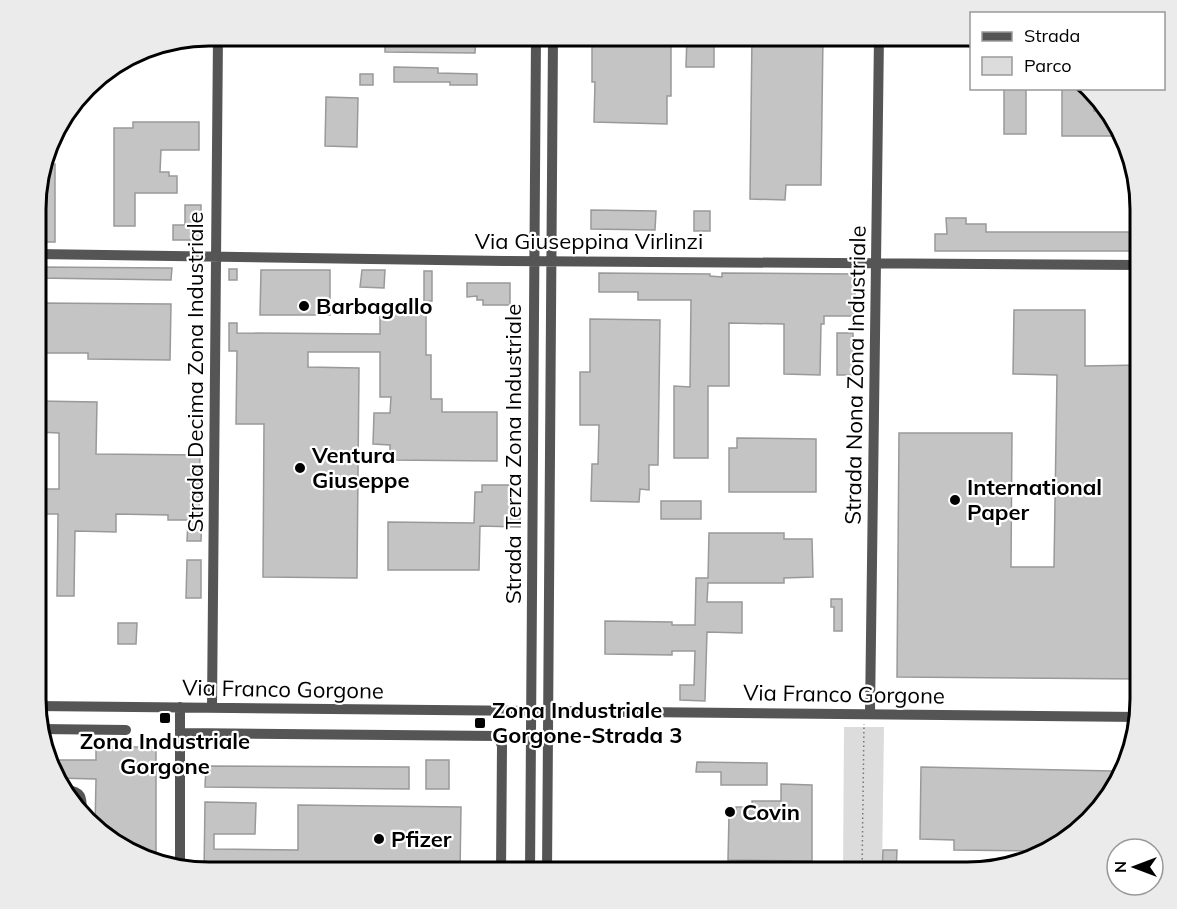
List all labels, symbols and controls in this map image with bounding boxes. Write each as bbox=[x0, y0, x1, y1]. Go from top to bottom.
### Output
legend bbox=[970, 12, 1165, 90]
text: Strada bbox=[1024, 24, 1080, 47]
text: Parco bbox=[1024, 54, 1072, 77]
street label: Strada Decima Zona Industriale bbox=[181, 211, 209, 533]
street label: Strada Nona Zona Industriale bbox=[838, 225, 872, 525]
street label: Via Giuseppina Virlinzi bbox=[475, 227, 703, 255]
place label: Barbagallo bbox=[316, 292, 433, 320]
marker: Barbagallo bbox=[297, 299, 311, 313]
street label: Strada Terza Zona Industriale bbox=[499, 304, 527, 604]
place label: Ventura Giuseppe bbox=[311, 441, 410, 494]
marker: Ventura Giuseppe bbox=[293, 461, 307, 475]
place label: International Paper bbox=[967, 473, 1102, 526]
marker: International Paper bbox=[948, 493, 962, 507]
street label: Via Franco Gorgone bbox=[182, 673, 384, 705]
street label: Via Franco Gorgone bbox=[743, 678, 945, 710]
place label: Zona Industriale Gorgone-Strada 3 bbox=[492, 696, 682, 749]
marker: Zona Industriale Gorgone bbox=[158, 711, 172, 725]
marker: Zona Industriale Gorgone-Strada 3 bbox=[473, 716, 487, 730]
place label: Zona Industriale Gorgone bbox=[80, 727, 250, 780]
place label: Covin bbox=[742, 798, 800, 826]
marker: Covin bbox=[723, 805, 737, 819]
place label: Pfizer bbox=[391, 825, 452, 853]
marker: Pfizer bbox=[372, 832, 386, 846]
north arrow bbox=[1105, 837, 1165, 897]
text: N bbox=[1110, 861, 1130, 873]

